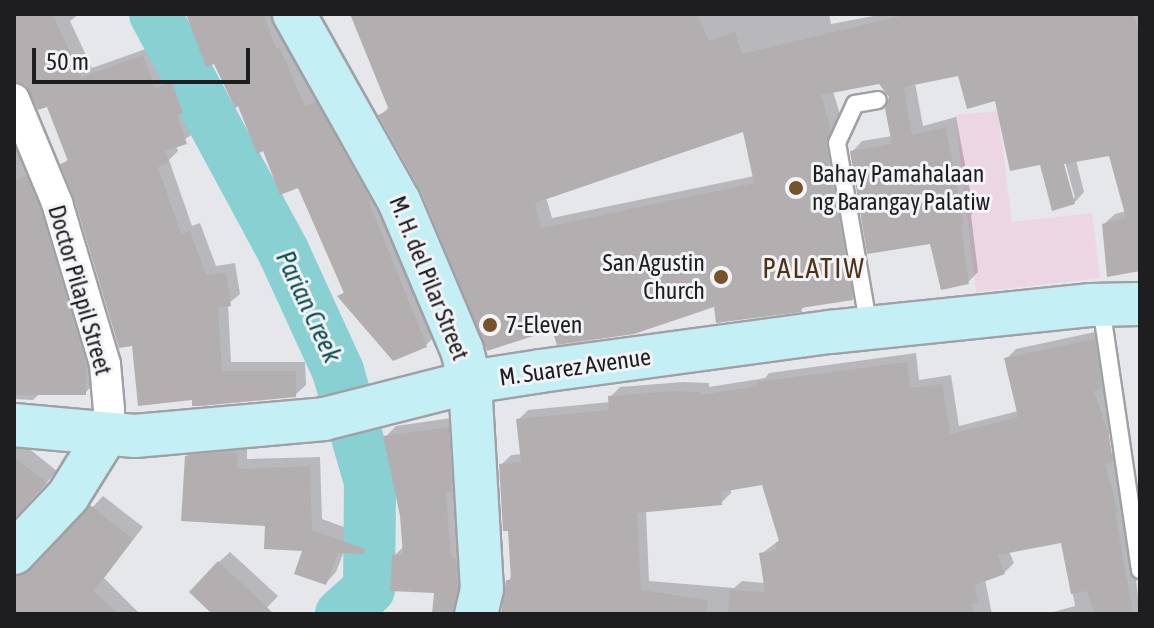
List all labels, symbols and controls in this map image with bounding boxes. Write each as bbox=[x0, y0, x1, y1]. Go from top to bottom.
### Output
scale bar bbox=[36, 32, 254, 82]
text: 50 m bbox=[46, 48, 89, 75]
place label: Bahay Pamahalaan ng Barangay Palatiw bbox=[812, 160, 990, 216]
marker: Bahay Pamahalaan ng Barangay Palatiw bbox=[787, 179, 805, 197]
street label: M. H. del Pilar Street bbox=[383, 192, 475, 364]
street label: Doctor Pilapil Street bbox=[42, 202, 118, 378]
water label: Parian Creek bbox=[269, 246, 347, 368]
place label: San Agustin Church bbox=[603, 249, 705, 305]
district label: PALATIW bbox=[762, 251, 866, 285]
marker: San Agustin Church bbox=[712, 268, 730, 286]
place label: 7-Eleven bbox=[506, 311, 582, 339]
marker: 7-Eleven bbox=[481, 316, 499, 334]
street label: M. Suarez Avenue bbox=[497, 342, 653, 392]

